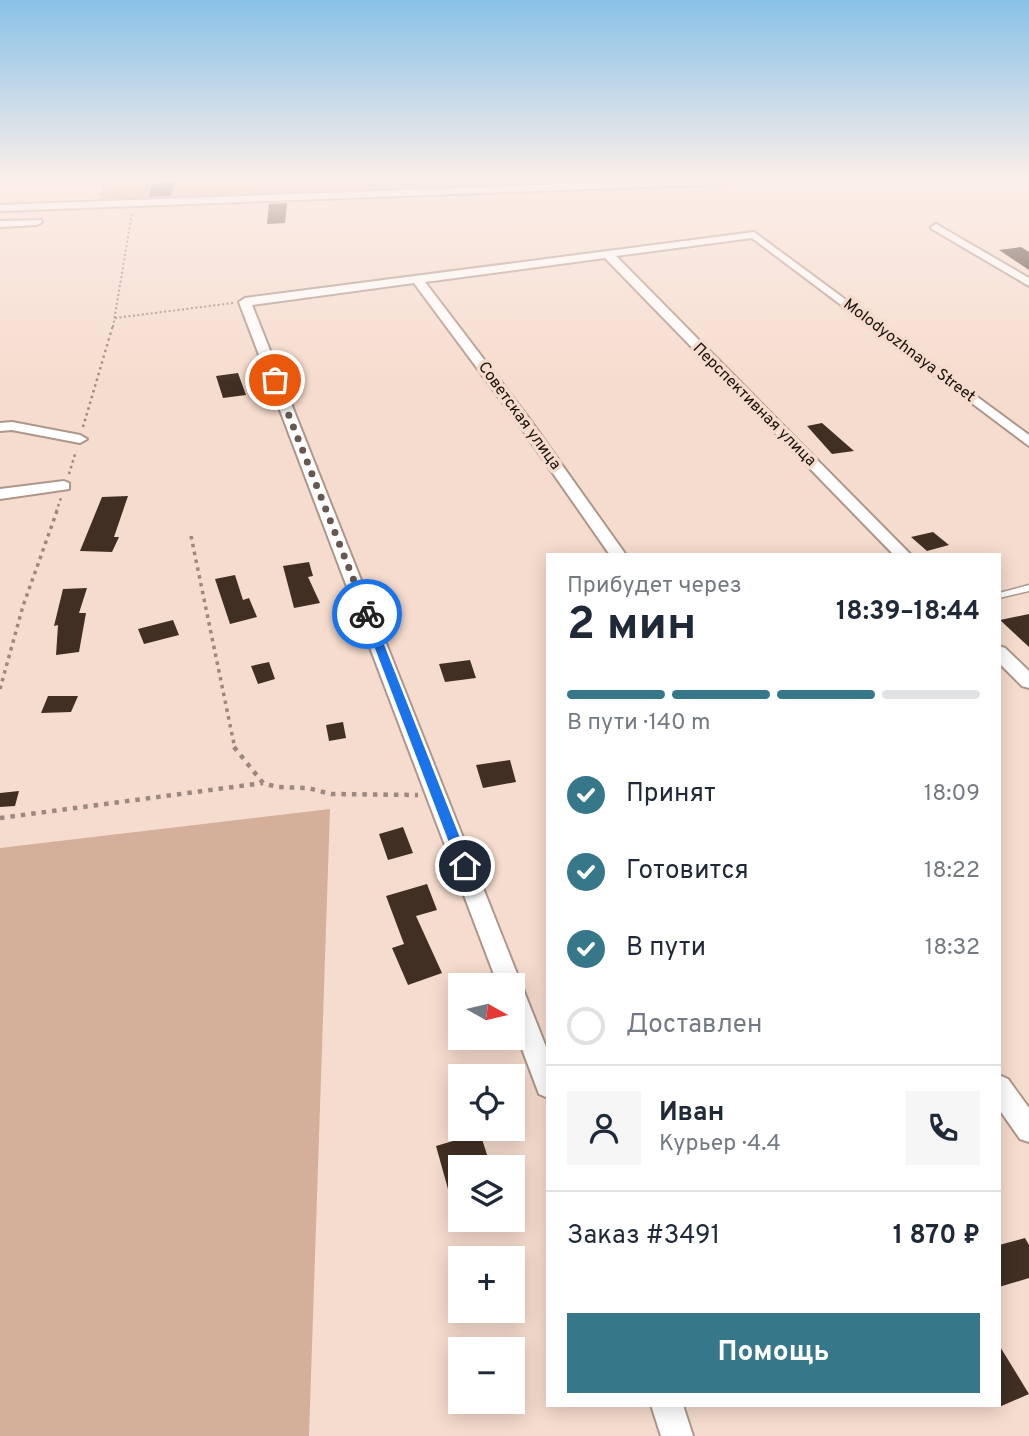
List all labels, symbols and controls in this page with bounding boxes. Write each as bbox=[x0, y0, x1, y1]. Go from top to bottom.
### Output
street label: Molodyozhnaya Street bbox=[839, 295, 979, 407]
street label: Перспективная улица bbox=[688, 339, 820, 471]
pin bbox=[245, 350, 305, 410]
street label: Советская улица bbox=[473, 358, 565, 474]
icon: bag bbox=[256, 361, 294, 399]
text: Прибудет через bbox=[567, 572, 742, 601]
courier bbox=[332, 579, 402, 649]
icon: bike bbox=[348, 595, 386, 633]
text: 18:39–18:44 bbox=[836, 596, 980, 629]
text: 2 мин bbox=[567, 597, 696, 656]
text: В пути · 140 m bbox=[567, 709, 711, 738]
icon: check bbox=[567, 776, 605, 814]
text: Принят bbox=[626, 778, 716, 811]
text: 18:09 bbox=[924, 780, 980, 809]
pin bbox=[435, 836, 495, 896]
icon: home bbox=[446, 847, 484, 885]
icon: check bbox=[567, 853, 605, 891]
text: Готовится bbox=[626, 855, 749, 888]
text: 18:22 bbox=[924, 857, 980, 886]
icon: check bbox=[567, 930, 605, 968]
text: В пути bbox=[626, 932, 706, 965]
text: 18:32 bbox=[925, 934, 980, 963]
north arrow bbox=[448, 973, 525, 1050]
map controls bbox=[448, 973, 525, 1414]
text: Доставлен bbox=[626, 1009, 762, 1042]
button: locate bbox=[448, 1064, 525, 1141]
button: person bbox=[567, 1091, 641, 1165]
button: phone bbox=[906, 1091, 980, 1165]
text: Иван bbox=[659, 1097, 724, 1130]
text: Курьер · 4.4 bbox=[659, 1130, 781, 1159]
button: layers bbox=[448, 1155, 525, 1232]
text: Заказ #3491 bbox=[567, 1220, 720, 1253]
text: 1 870 ₽ bbox=[893, 1220, 980, 1253]
button: + bbox=[448, 1246, 525, 1323]
button: Помощь bbox=[567, 1313, 980, 1393]
button: − bbox=[448, 1337, 525, 1414]

